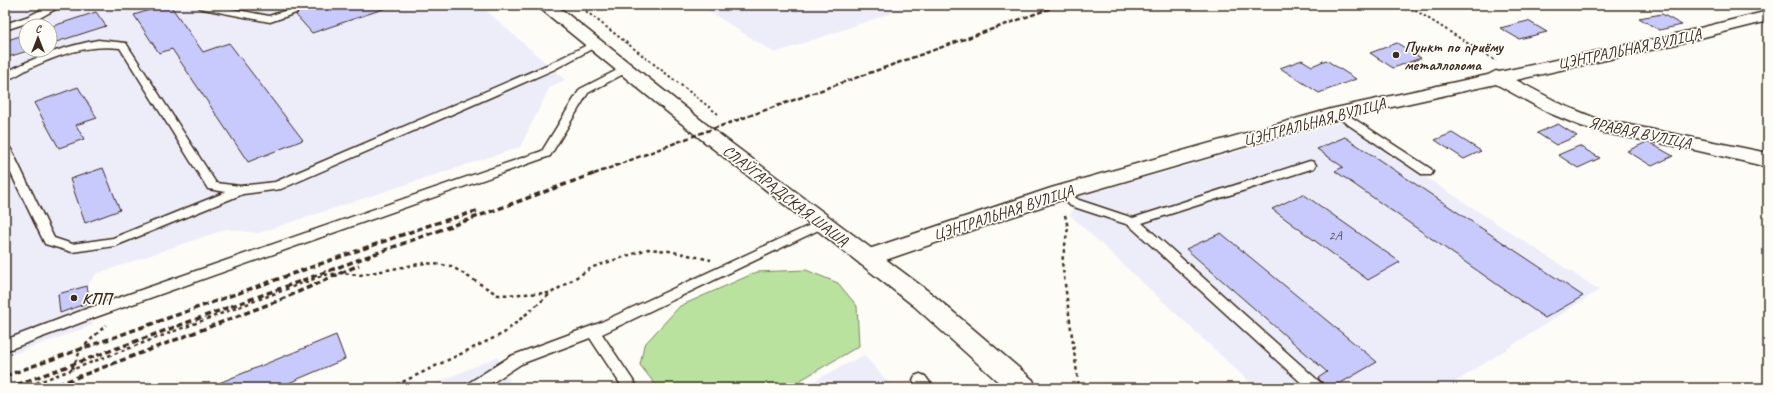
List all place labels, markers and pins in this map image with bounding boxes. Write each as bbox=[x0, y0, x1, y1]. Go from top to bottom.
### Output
place label: Пункт по приёму металлолома bbox=[1404, 37, 1504, 75]
marker: Пункт по приёму металлолома bbox=[1391, 50, 1401, 60]
place label: КПП bbox=[82, 289, 115, 309]
marker: КПП bbox=[69, 293, 79, 303]

